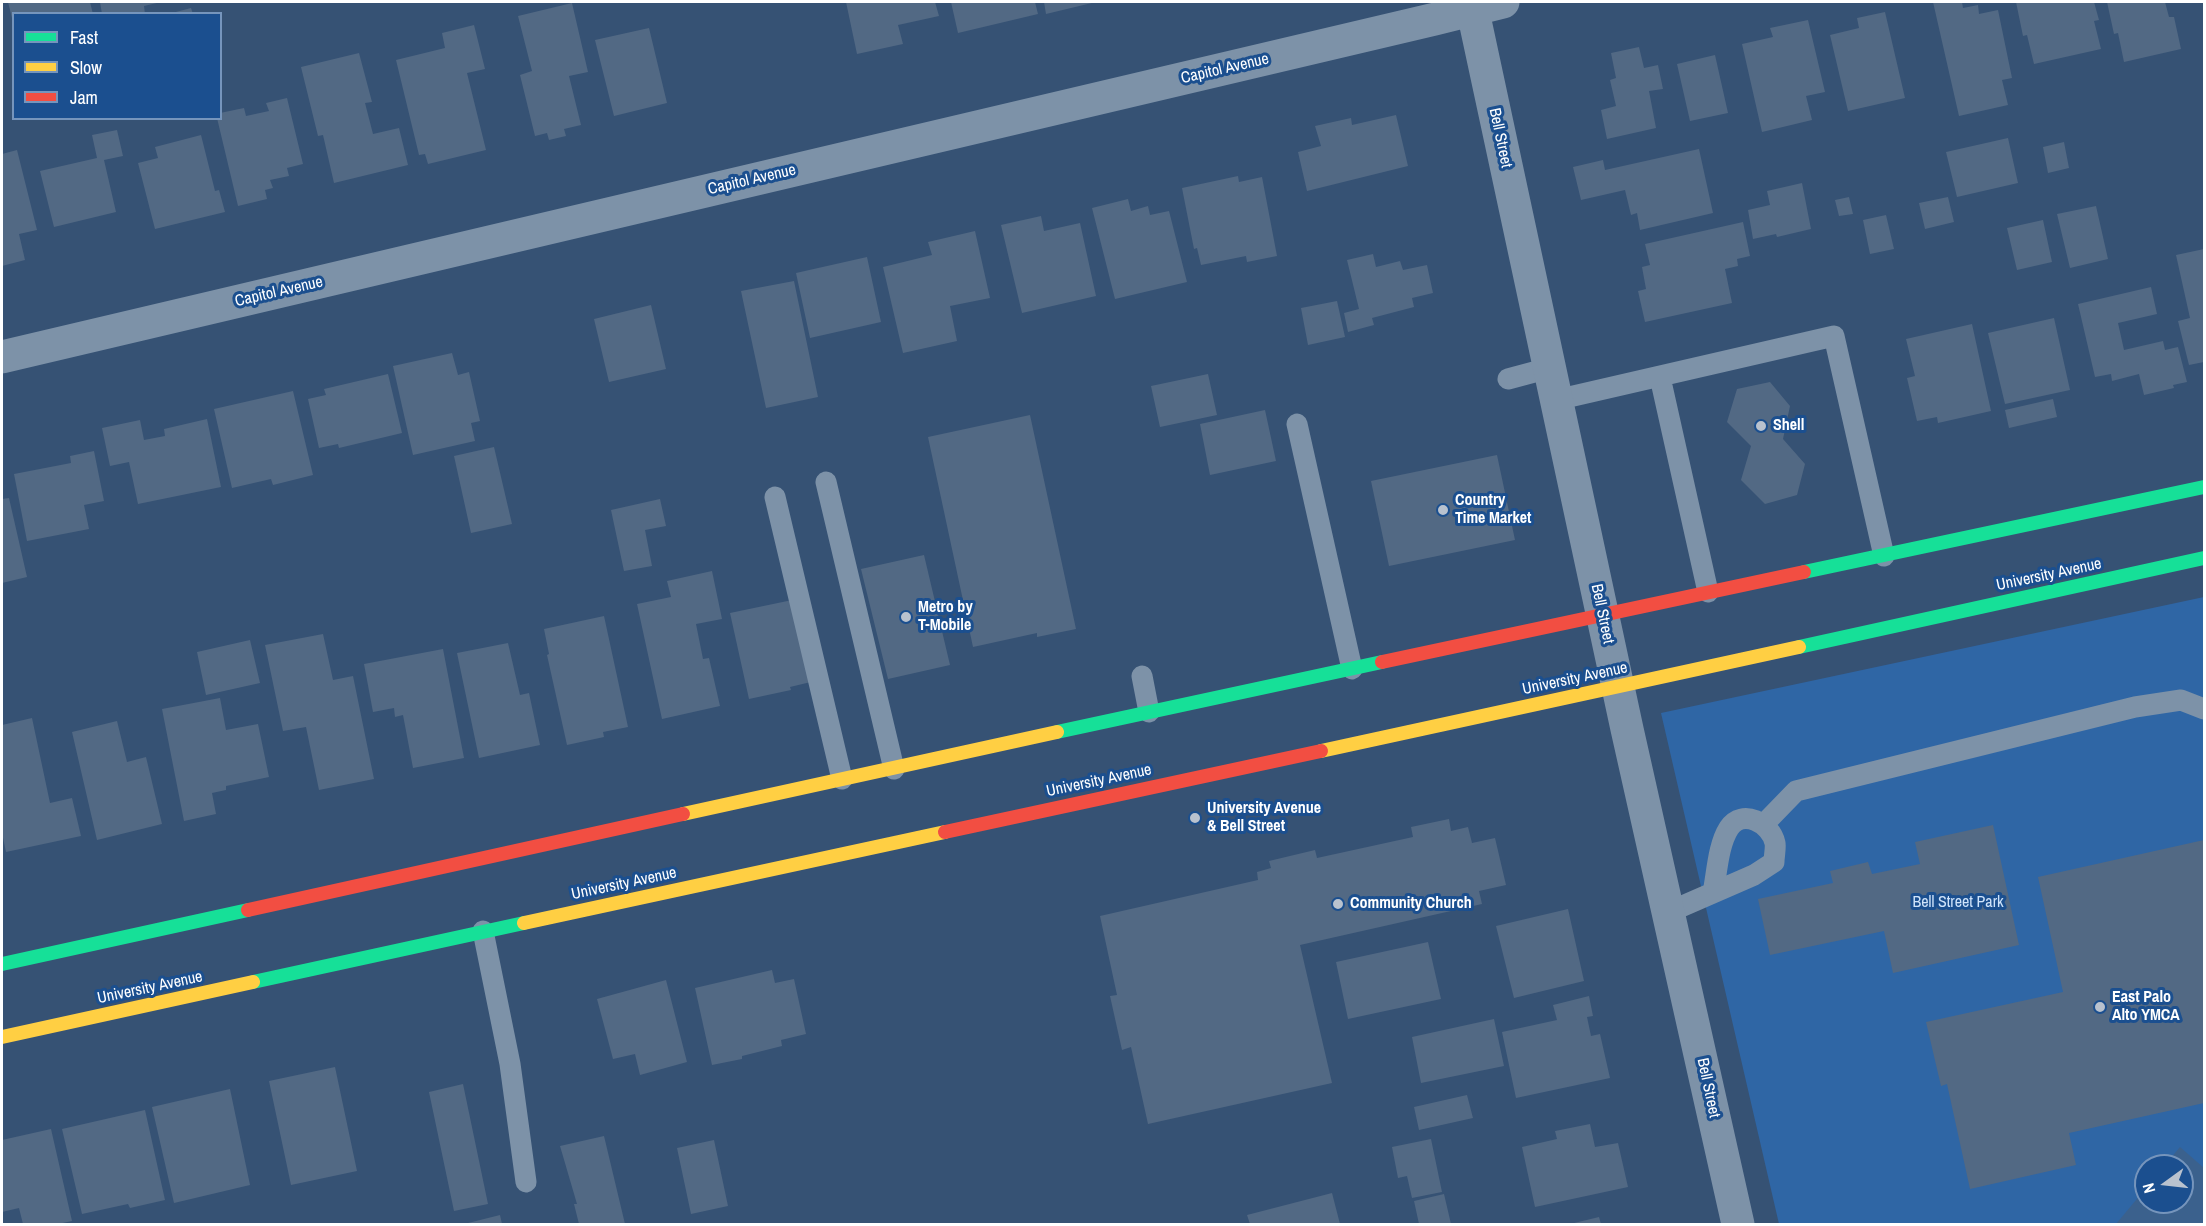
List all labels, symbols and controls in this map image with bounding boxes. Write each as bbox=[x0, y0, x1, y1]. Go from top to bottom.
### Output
legend bbox=[12, 12, 222, 120]
text: Fast bbox=[70, 25, 98, 50]
street label: Capitol Avenue bbox=[1179, 50, 1271, 88]
text: Slow bbox=[70, 55, 102, 80]
text: Jam bbox=[70, 85, 98, 110]
street label: Bell Street bbox=[1484, 106, 1516, 170]
street label: Capitol Avenue bbox=[706, 161, 798, 199]
street label: Capitol Avenue bbox=[233, 273, 325, 311]
place label: Shell bbox=[1773, 416, 1804, 436]
marker: Shell bbox=[1754, 419, 1768, 433]
place label: Country Time Market bbox=[1455, 491, 1531, 529]
marker: Country Time Market bbox=[1436, 503, 1450, 517]
street label: University Avenue bbox=[1995, 554, 2103, 596]
street label: Bell Street bbox=[1586, 582, 1618, 646]
place label: Metro by T-Mobile bbox=[918, 598, 973, 636]
marker: Metro by T-Mobile bbox=[899, 610, 913, 624]
street label: University Avenue bbox=[1521, 658, 1629, 700]
street label: University Avenue bbox=[1045, 760, 1153, 802]
place label: University Avenue & Bell Street bbox=[1207, 799, 1321, 837]
marker: University Avenue & Bell Street bbox=[1188, 811, 1202, 825]
street label: University Avenue bbox=[570, 863, 678, 905]
park label: Bell Street Park bbox=[1912, 893, 2004, 913]
place label: Community Church bbox=[1350, 894, 1472, 914]
marker: Community Church bbox=[1331, 897, 1345, 911]
street label: University Avenue bbox=[96, 967, 204, 1009]
place label: East Palo Alto YMCA bbox=[2112, 988, 2180, 1026]
marker: East Palo Alto YMCA bbox=[2093, 1000, 2107, 1014]
street label: Bell Street bbox=[1692, 1056, 1724, 1120]
north arrow bbox=[2134, 1154, 2194, 1214]
text: N bbox=[2137, 1181, 2160, 1196]

